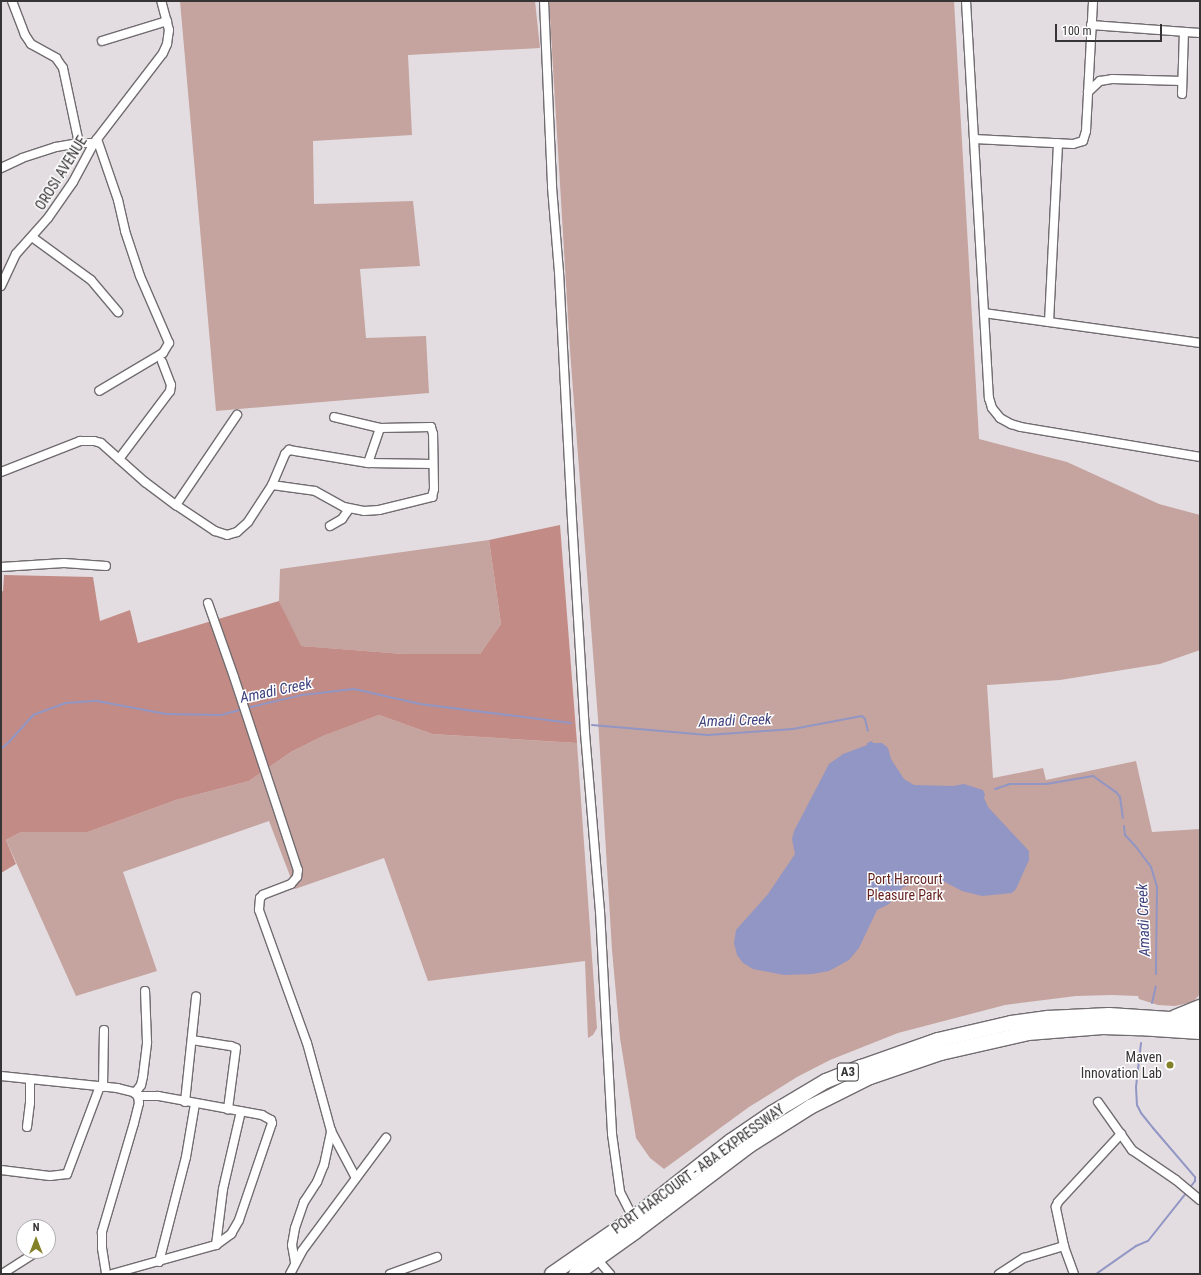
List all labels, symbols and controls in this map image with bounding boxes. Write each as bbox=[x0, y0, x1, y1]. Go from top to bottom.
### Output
scale bar bbox=[1057, 16, 1164, 42]
text: 100 m bbox=[1062, 24, 1092, 38]
street label: OROSI AVENUE bbox=[32, 133, 90, 213]
water label: Amadi Creek bbox=[238, 675, 314, 707]
water label: Amadi Creek bbox=[698, 711, 772, 731]
park label: Port Harcourt Pleasure Park bbox=[867, 871, 943, 904]
water label: Amadi Creek bbox=[1134, 883, 1154, 957]
place label: Maven Innovation Lab bbox=[1081, 1049, 1162, 1082]
marker: Maven Innovation Lab bbox=[1165, 1060, 1175, 1070]
road number: A3 bbox=[836, 1061, 860, 1083]
street label: PORT HARCOURT - ABA EXPRESSWAY bbox=[608, 1101, 788, 1237]
north arrow bbox=[16, 1219, 56, 1259]
text: N bbox=[33, 1221, 39, 1234]

